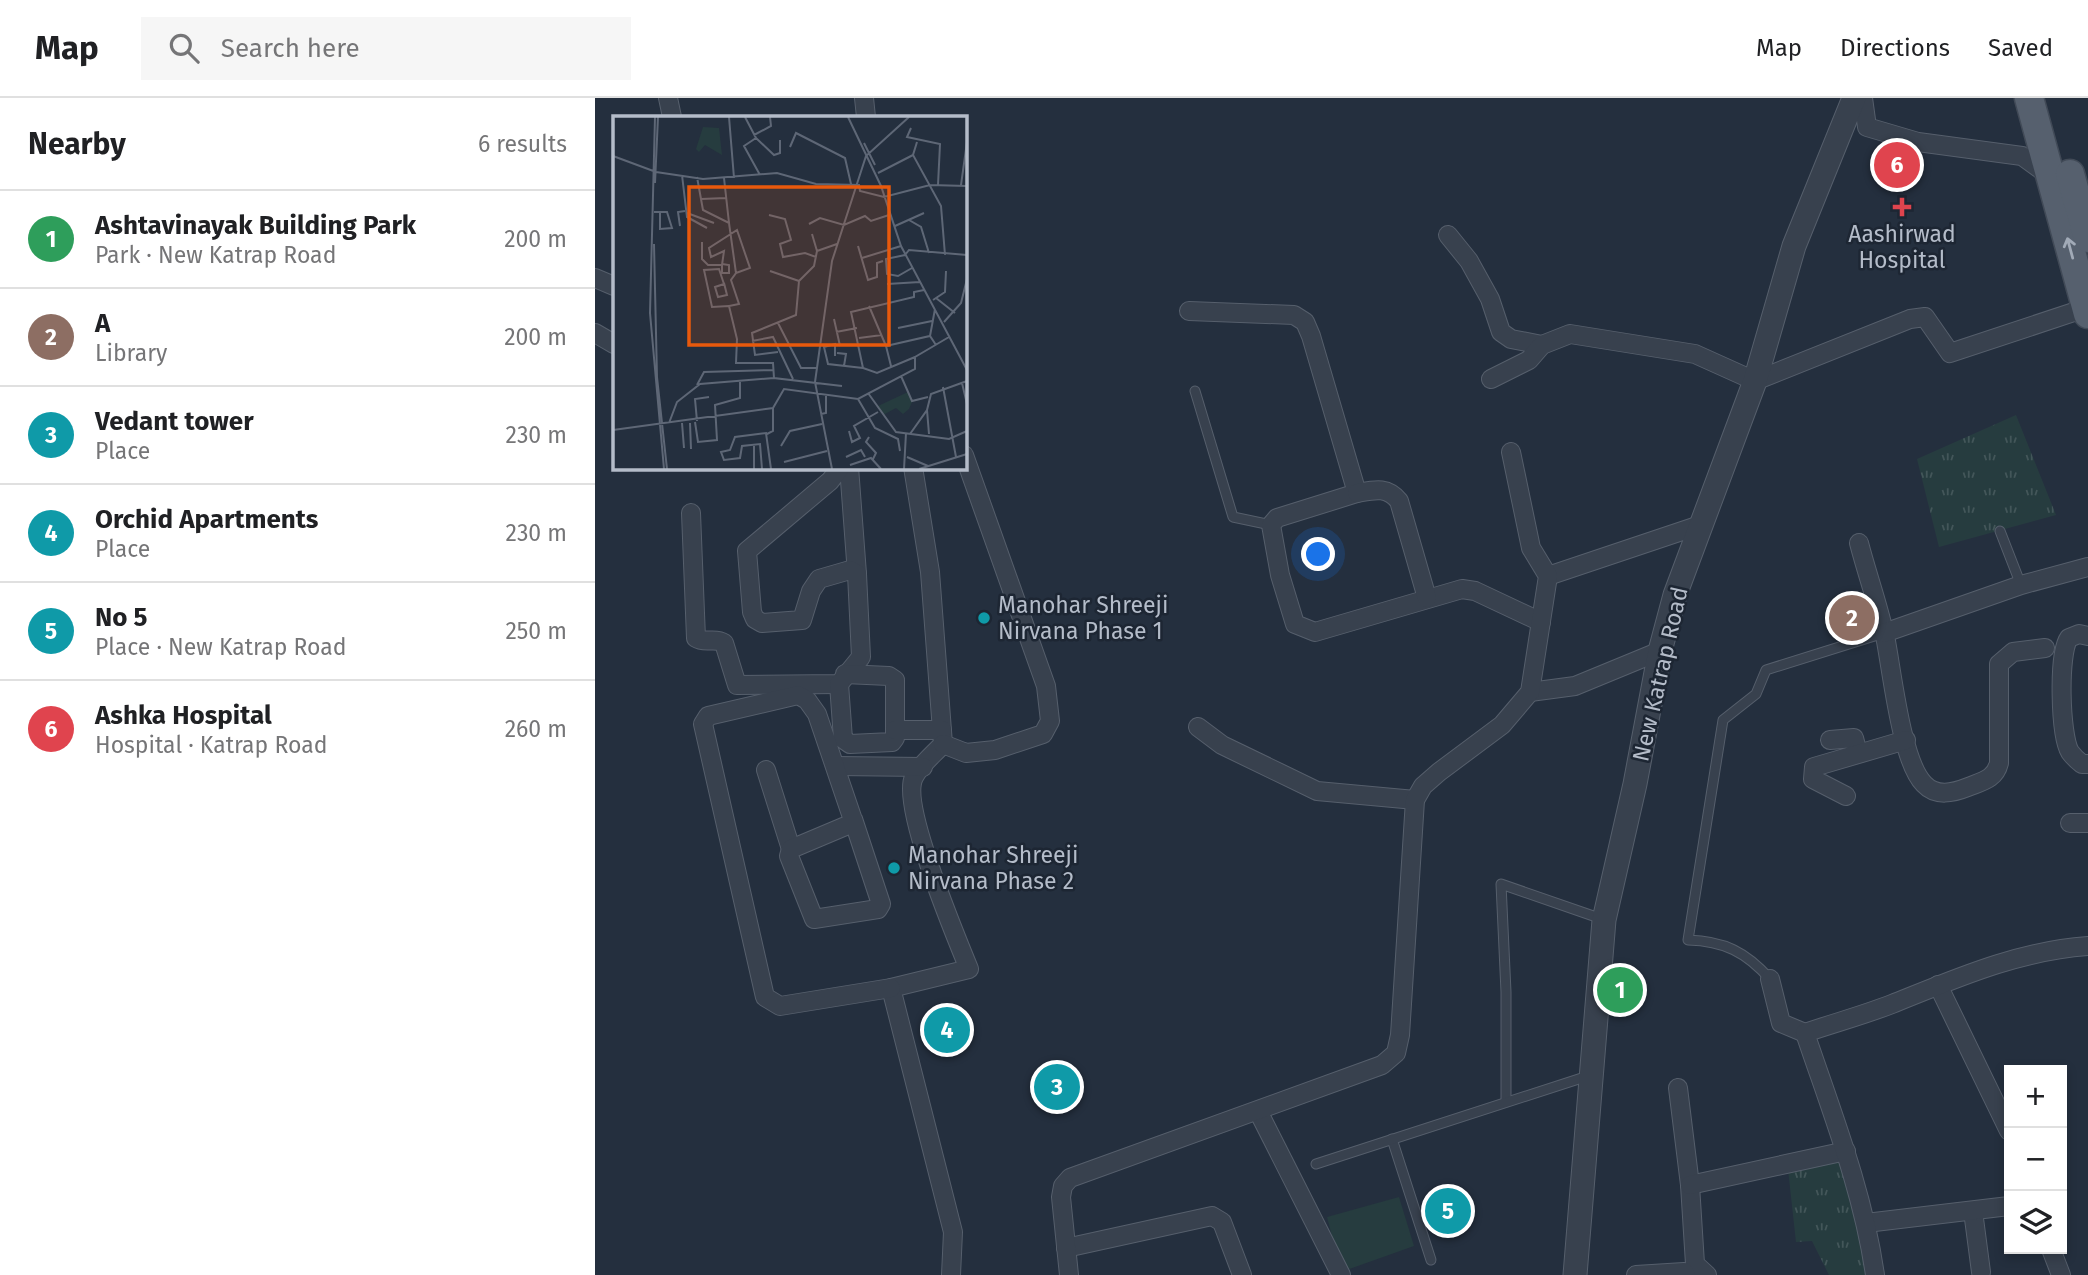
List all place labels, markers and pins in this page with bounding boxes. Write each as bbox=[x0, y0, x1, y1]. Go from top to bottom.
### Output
pin: 6 bbox=[1874, 139, 1920, 191]
marker: Aashirwad Hospital bbox=[1892, 197, 1912, 217]
place label: Aashirwad Hospital bbox=[1848, 220, 1956, 274]
place label: Manohar Shreeji Nirvana Phase 1 bbox=[998, 591, 1168, 645]
pin: 2 bbox=[1829, 592, 1875, 644]
marker: Manohar Shreeji Nirvana Phase 1 bbox=[976, 610, 992, 626]
place label: Manohar Shreeji Nirvana Phase 2 bbox=[908, 841, 1078, 895]
marker: Manohar Shreeji Nirvana Phase 2 bbox=[886, 860, 902, 876]
pin: 1 bbox=[1597, 964, 1643, 1016]
pin: 4 bbox=[924, 1004, 970, 1056]
pin: 3 bbox=[1034, 1061, 1080, 1113]
pin: 5 bbox=[1425, 1185, 1471, 1237]

